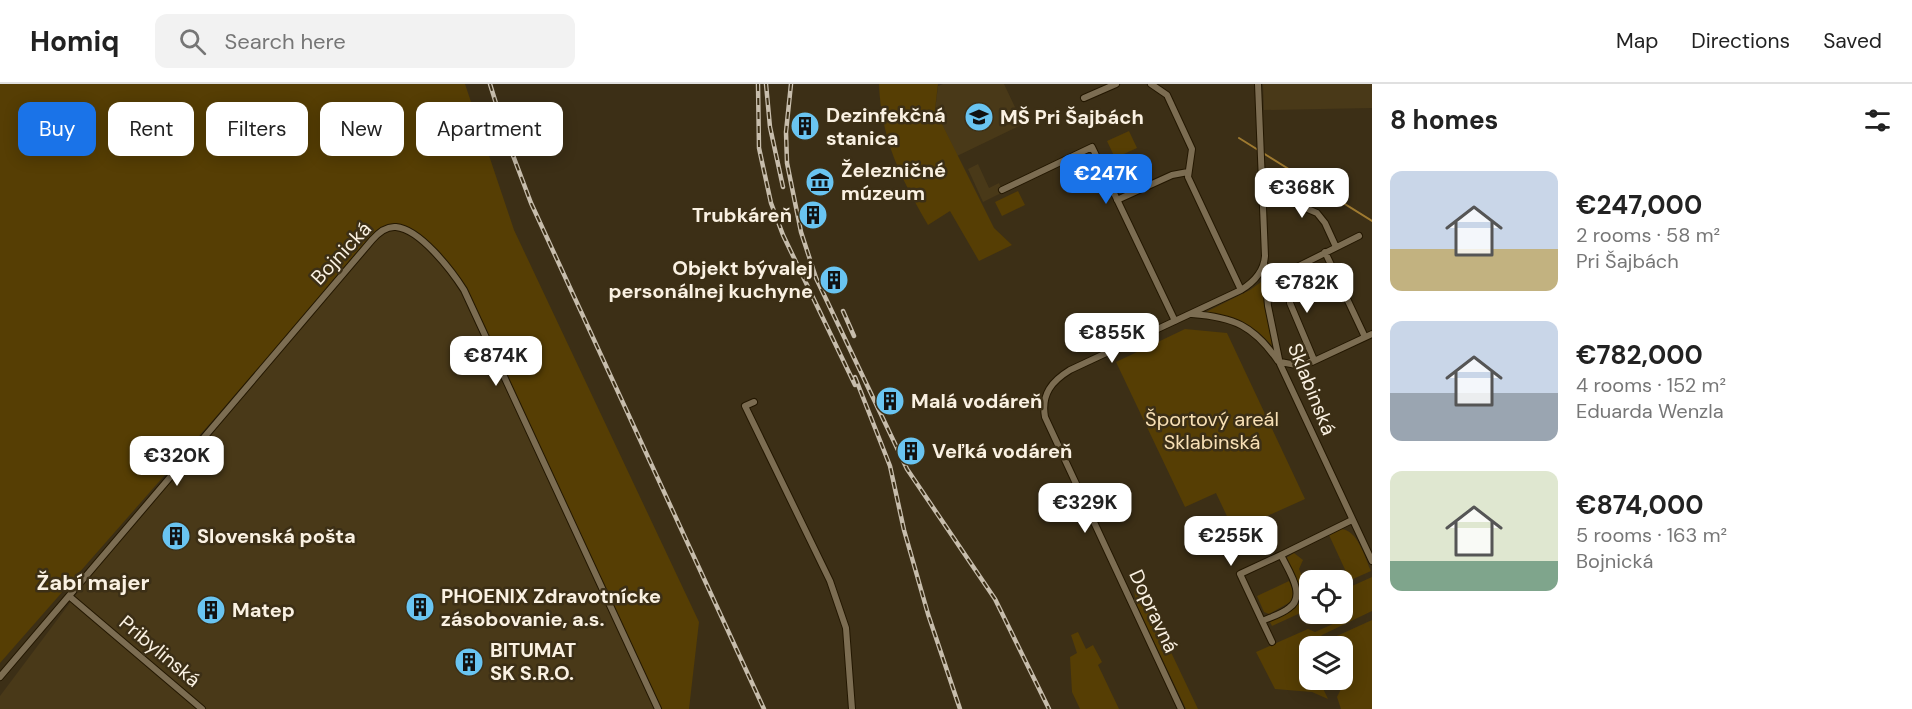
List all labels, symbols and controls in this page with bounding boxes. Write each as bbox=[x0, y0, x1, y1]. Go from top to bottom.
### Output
search box bbox=[155, 14, 575, 68]
text: Homiq bbox=[30, 23, 119, 60]
icon: search bbox=[176, 25, 209, 58]
text: Search here bbox=[224, 27, 346, 56]
text: Map bbox=[1616, 27, 1658, 55]
text: Directions bbox=[1691, 27, 1790, 55]
text: Saved bbox=[1823, 27, 1882, 55]
school or university icon: MŠ Pri Šajbách bbox=[963, 101, 995, 133]
chip: Buy bbox=[18, 102, 96, 156]
chip: Rent bbox=[108, 102, 194, 156]
chip: Filters bbox=[206, 102, 308, 156]
chip: New bbox=[320, 102, 404, 156]
chip: Apartment bbox=[416, 102, 563, 156]
place label: Dezinfekčná stanica bbox=[826, 102, 946, 151]
text: 8 homes bbox=[1390, 103, 1498, 137]
place label: MŠ Pri Šajbách bbox=[1000, 104, 1144, 130]
icon: filters bbox=[1861, 104, 1894, 137]
building icon: Dezinfekčná stanica bbox=[789, 110, 821, 142]
pin: €247K bbox=[1064, 154, 1148, 205]
place label: Železničné múzeum bbox=[841, 157, 946, 206]
text: €247K bbox=[1074, 160, 1138, 186]
museum icon: Železničné múzeum bbox=[804, 166, 836, 198]
pin: €368K bbox=[1260, 168, 1344, 219]
text: €368K bbox=[1269, 174, 1335, 200]
text: €247,000 bbox=[1576, 188, 1702, 222]
icon: home bbox=[1438, 195, 1510, 267]
building icon: Trubkáreň bbox=[797, 199, 829, 231]
place label: Trubkáreň bbox=[692, 202, 792, 228]
street label: Bojnická bbox=[305, 216, 377, 290]
text: 2 rooms · 58 m² bbox=[1576, 222, 1720, 248]
text: Pri Šajbách bbox=[1576, 248, 1679, 274]
place label: Objekt bývalej personálnej kuchyne bbox=[608, 255, 813, 304]
pin: €782K bbox=[1265, 263, 1349, 314]
building icon: Objekt bývalej personálnej kuchyne bbox=[818, 264, 850, 296]
text: €782K bbox=[1275, 269, 1339, 295]
pin: €855K bbox=[1070, 313, 1154, 364]
text: €855K bbox=[1079, 319, 1145, 345]
pin: €874K bbox=[454, 336, 538, 387]
text: €782,000 bbox=[1576, 338, 1703, 372]
street label: Sklabinská bbox=[1282, 339, 1342, 439]
text: €874K bbox=[464, 342, 528, 368]
icon: home bbox=[1438, 345, 1510, 417]
text: 4 rooms · 152 m² bbox=[1576, 372, 1726, 398]
building icon: Malá vodáreň bbox=[874, 385, 906, 417]
place label: Malá vodáreň bbox=[911, 388, 1042, 414]
text: Eduarda Wenzla bbox=[1576, 398, 1724, 424]
park label: Športový areál Sklabinská bbox=[1145, 406, 1279, 455]
building icon: Veľká vodáreň bbox=[895, 435, 927, 467]
pin: €320K bbox=[135, 436, 219, 487]
place label: Veľká vodáreň bbox=[932, 438, 1072, 464]
text: €320K bbox=[144, 442, 210, 468]
pin: €329K bbox=[1043, 483, 1127, 534]
text: €874,000 bbox=[1576, 488, 1704, 522]
text: €329K bbox=[1052, 489, 1118, 515]
icon: home bbox=[1438, 495, 1510, 567]
pin: €255K bbox=[1189, 516, 1273, 567]
building icon: Slovenská pošta bbox=[160, 520, 192, 552]
text: €255K bbox=[1198, 522, 1264, 548]
text: 5 rooms · 163 m² bbox=[1576, 522, 1727, 548]
place label: Slovenská pošta bbox=[197, 523, 356, 549]
text: Bojnická bbox=[1576, 548, 1653, 574]
street label: Dopravná bbox=[1123, 565, 1185, 657]
district label: Žabí majer bbox=[37, 568, 149, 597]
map controls bbox=[1299, 570, 1353, 690]
button: locate bbox=[1299, 570, 1353, 624]
place label: PHOENIX Zdravotnícke zásobovanie, a.s. bbox=[441, 583, 661, 632]
building icon: PHOENIX Zdravotnícke zásobovanie, a.s. bbox=[404, 591, 436, 623]
building icon: Matep bbox=[195, 594, 227, 626]
place label: Matep bbox=[232, 597, 295, 623]
street label: Pribylinská bbox=[114, 609, 206, 693]
button: layers bbox=[1299, 636, 1353, 690]
place label: BITUMAT SK S.R.O. bbox=[490, 637, 576, 686]
building icon: BITUMAT SK S.R.O. bbox=[453, 646, 485, 678]

